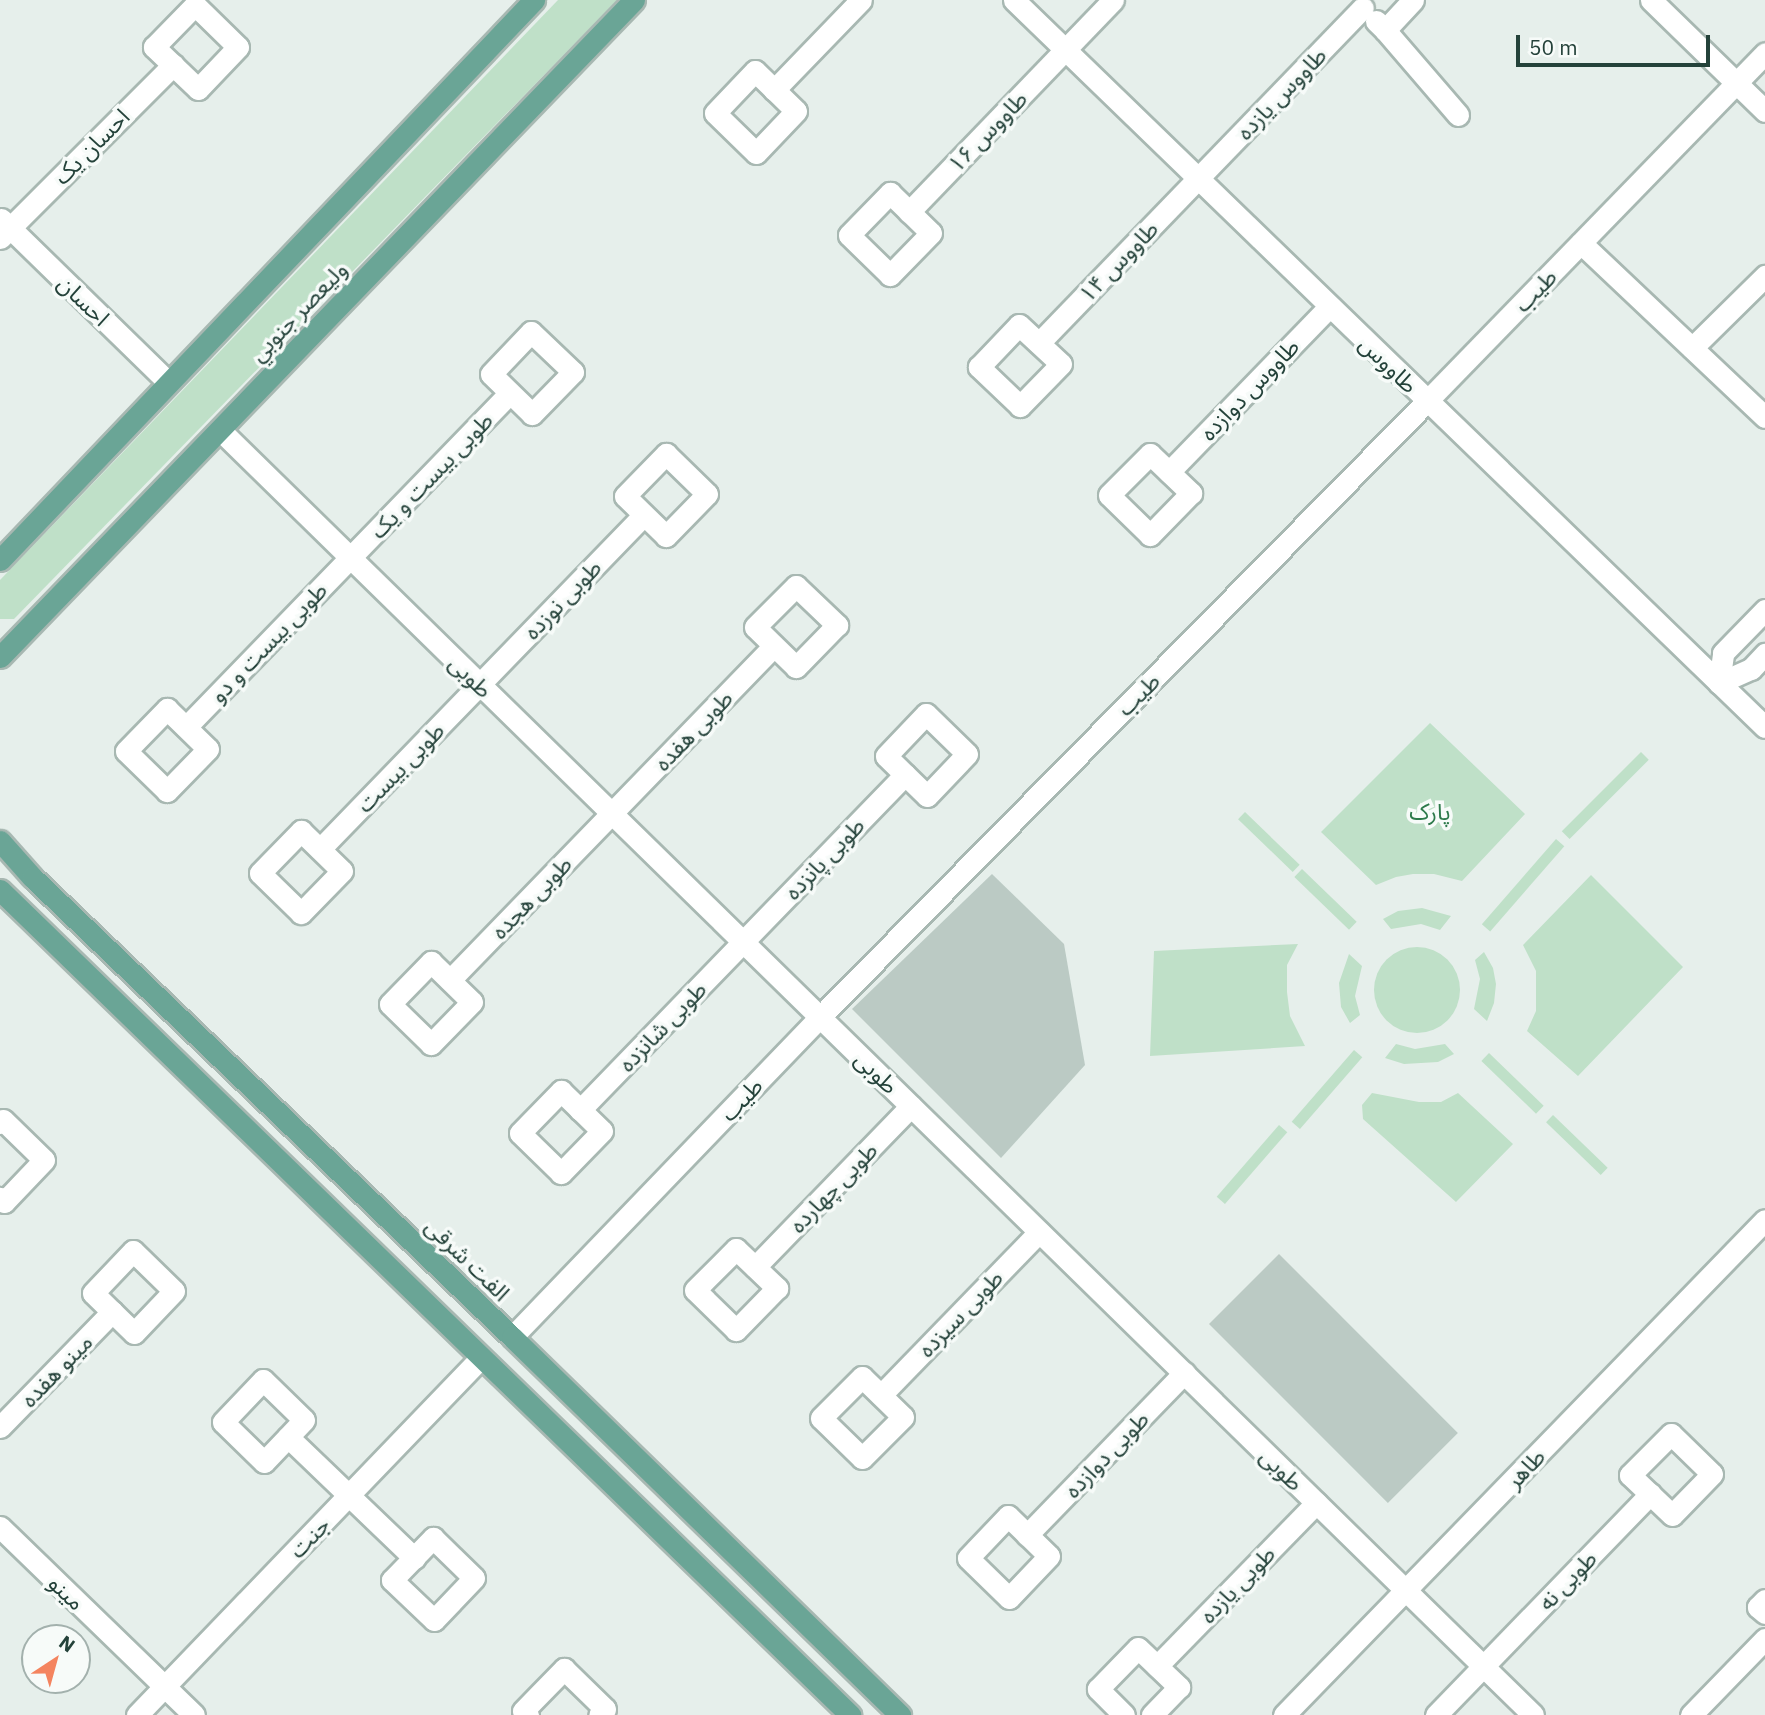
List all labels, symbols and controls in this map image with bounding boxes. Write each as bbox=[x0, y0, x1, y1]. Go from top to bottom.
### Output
scale bar bbox=[1520, 21, 1714, 65]
text: 50 m bbox=[1529, 33, 1578, 61]
street label: طاووس یازده bbox=[1230, 41, 1332, 145]
street label: طاووس ۱۶ bbox=[942, 85, 1032, 177]
street label: احسان یک bbox=[47, 102, 135, 190]
street label: طاووس ۱۴ bbox=[1073, 215, 1163, 307]
street label: وليعصر جنوبي bbox=[243, 255, 353, 367]
street label: طیب bbox=[1508, 263, 1562, 317]
street label: احسان bbox=[52, 269, 116, 331]
street label: طاووس bbox=[1354, 330, 1424, 398]
street label: طاووس دوازده bbox=[1194, 332, 1304, 446]
street label: طوبی بیست و یک bbox=[364, 406, 498, 544]
street label: طوبی نوزده bbox=[517, 553, 607, 645]
street label: طوبی بیست و دو bbox=[204, 576, 332, 708]
street label: طوبی bbox=[444, 649, 498, 703]
street label: طیب bbox=[1111, 667, 1165, 721]
street label: طوبی هفده bbox=[648, 684, 738, 776]
street label: طوبی بیست bbox=[350, 716, 450, 818]
park label: پارک bbox=[1409, 797, 1451, 825]
street label: طوبی پانزده bbox=[778, 811, 870, 905]
street label: طوبی هجده bbox=[485, 850, 577, 944]
street label: طوبی شانزده bbox=[612, 975, 712, 1077]
street label: طوبی bbox=[850, 1045, 904, 1099]
street label: طیب bbox=[714, 1072, 768, 1126]
street label: طوبی چهارده bbox=[783, 1136, 883, 1238]
street label: الفت شرقی bbox=[420, 1212, 516, 1306]
street label: طوبی سیزده bbox=[912, 1264, 1008, 1362]
street label: مینو هفده bbox=[14, 1328, 98, 1412]
street label: طوبی دوازده bbox=[1058, 1405, 1154, 1503]
street label: طوبی bbox=[1255, 1442, 1309, 1496]
street label: طاهر bbox=[1500, 1442, 1550, 1494]
street label: جنت bbox=[283, 1511, 335, 1563]
street label: طوبی یازده bbox=[1194, 1540, 1280, 1628]
street label: طوبی نه bbox=[1532, 1544, 1602, 1616]
street label: مینو bbox=[43, 1568, 91, 1616]
north arrow bbox=[21, 1624, 91, 1694]
text: N bbox=[55, 1630, 80, 1657]

